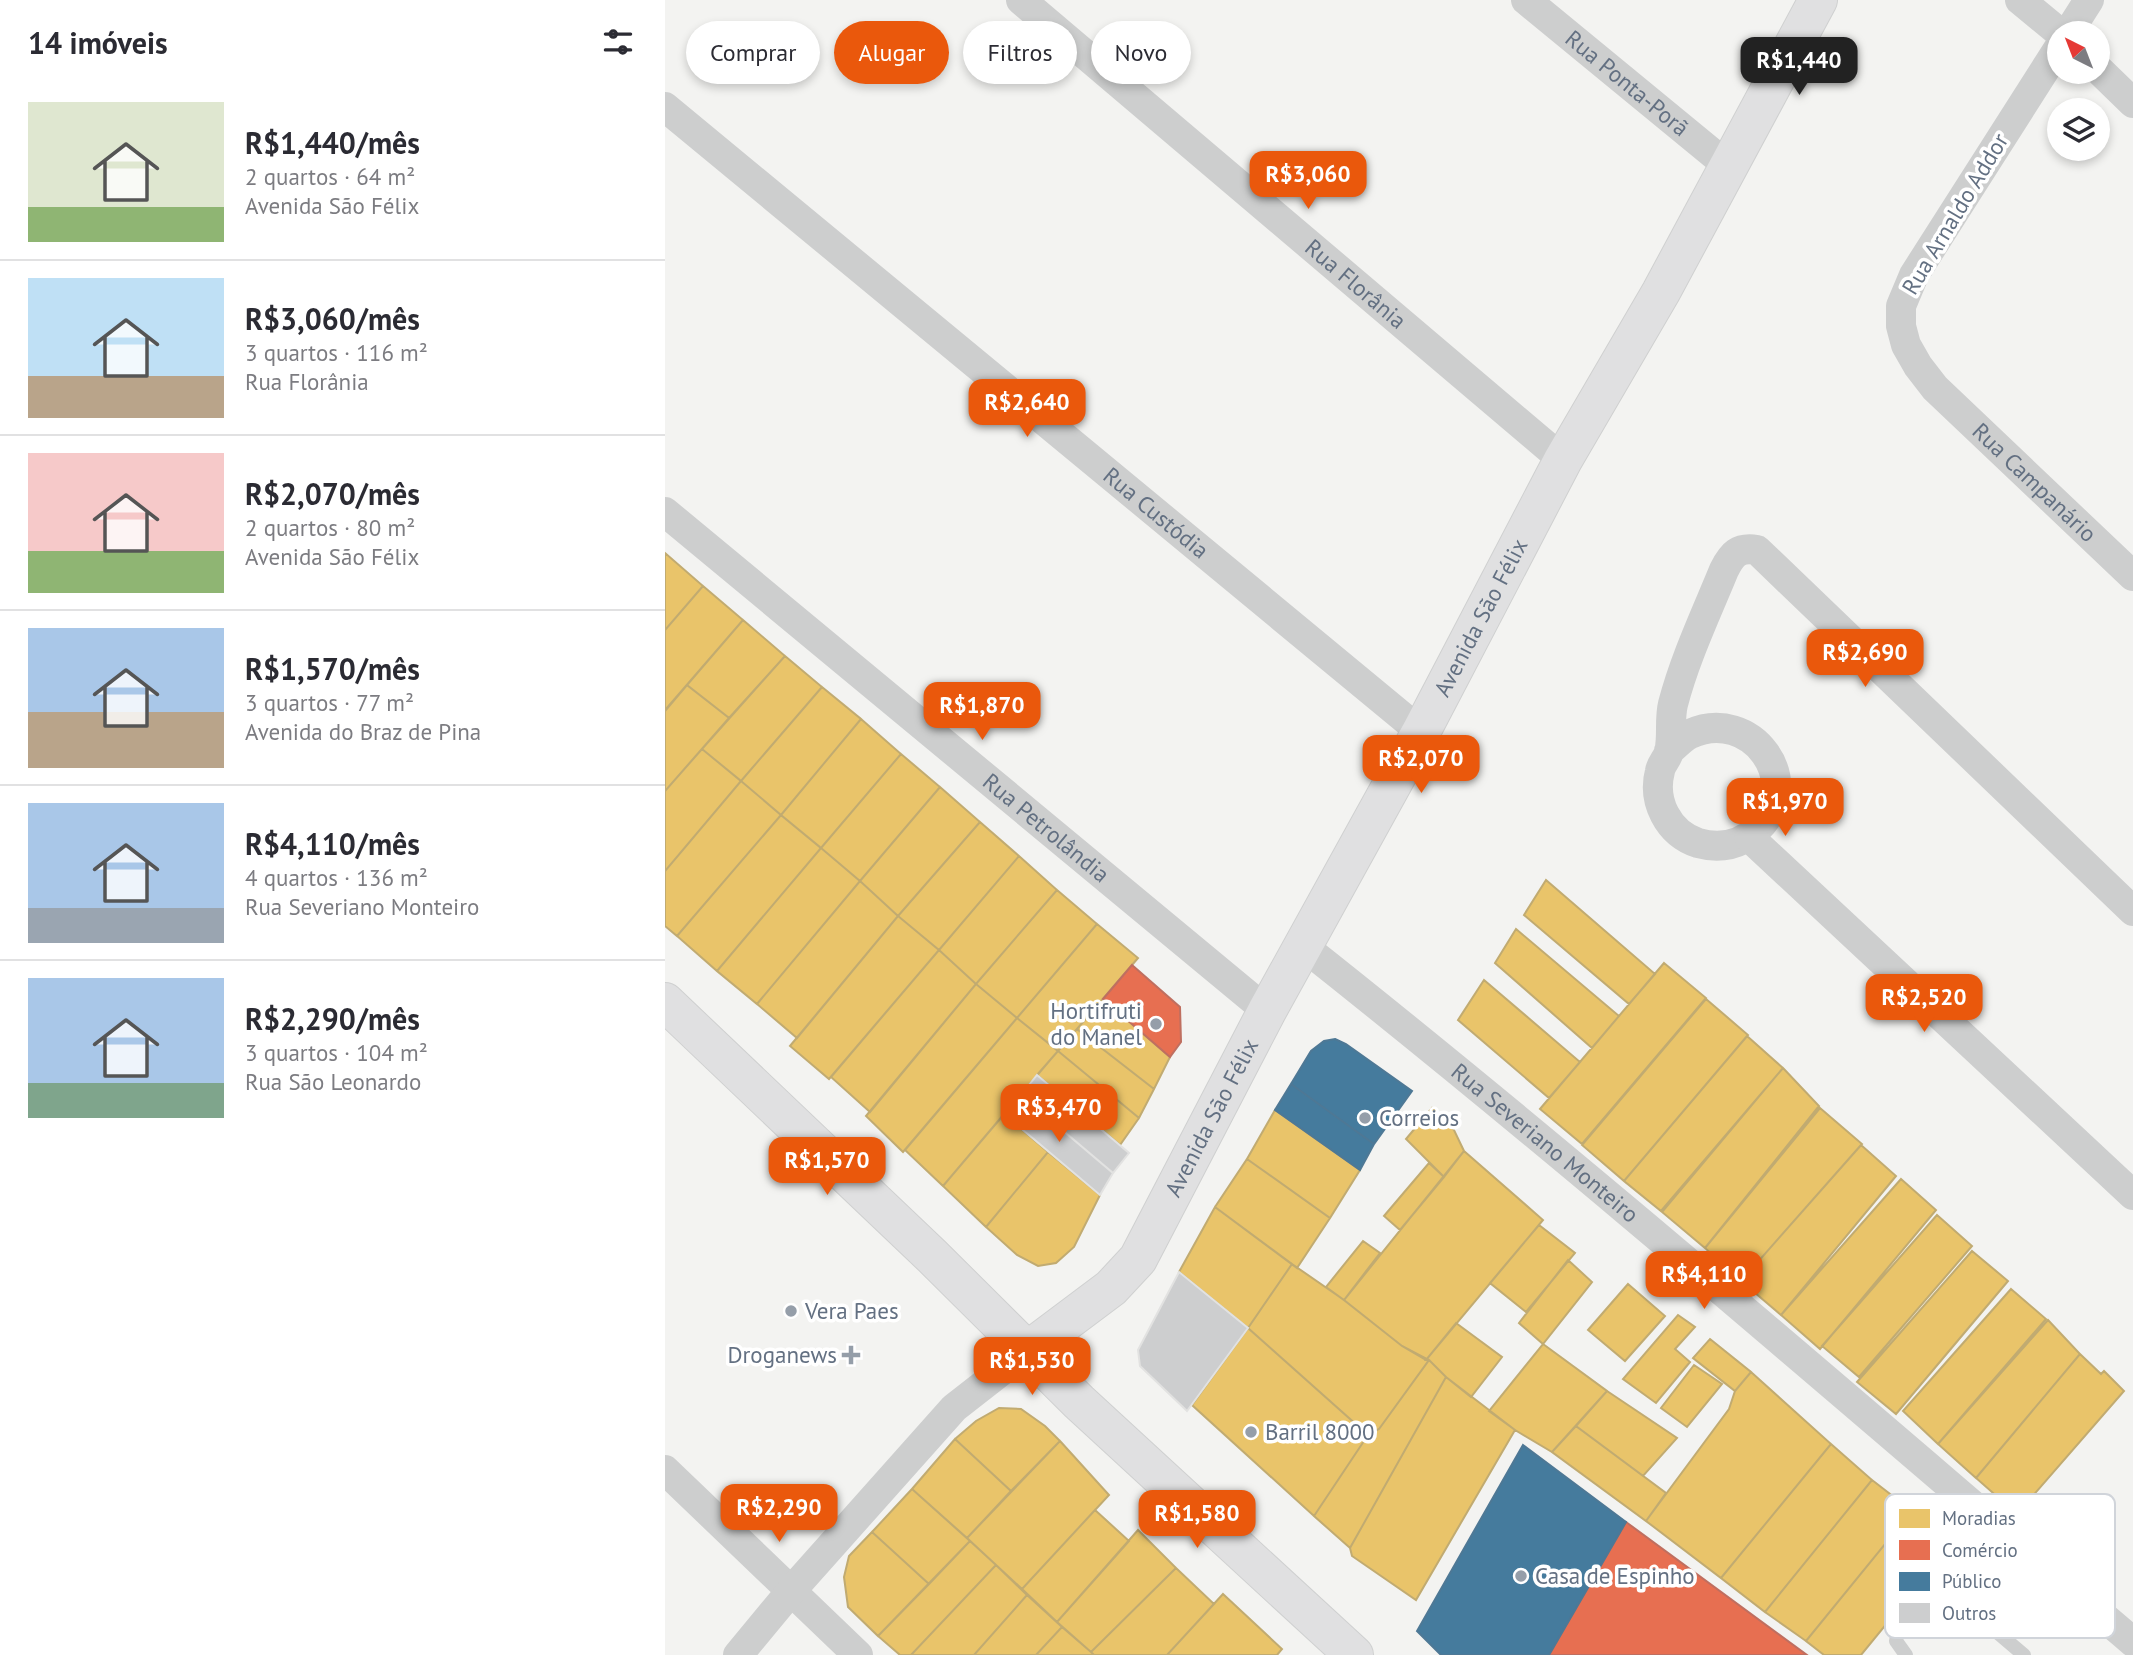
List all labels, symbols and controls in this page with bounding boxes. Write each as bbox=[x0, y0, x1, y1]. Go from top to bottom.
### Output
chip: Comprar bbox=[686, 21, 820, 84]
chip: Alugar bbox=[834, 21, 949, 84]
chip: Filtros bbox=[963, 21, 1077, 84]
chip: Novo bbox=[1091, 21, 1191, 84]
north arrow bbox=[2047, 21, 2111, 84]
map controls bbox=[2047, 21, 2110, 161]
text: 14 imóveis bbox=[28, 23, 168, 62]
icon: filters bbox=[599, 23, 637, 61]
street label: Rua Ponta-Porã bbox=[1560, 23, 1695, 142]
pin: R$1,440 bbox=[1734, 38, 1864, 97]
text: R$1,440 bbox=[1757, 45, 1841, 74]
button: layers bbox=[2047, 98, 2110, 161]
text: R$1,440/mês bbox=[245, 123, 420, 162]
street label: Rua Arnaldo Addor bbox=[1895, 128, 2014, 300]
icon: home bbox=[84, 130, 168, 214]
pin: R$3,060 bbox=[1243, 152, 1373, 211]
text: R$3,060 bbox=[1266, 159, 1350, 188]
text: 2 quartos · 64 m² bbox=[245, 162, 415, 191]
text: Avenida São Félix bbox=[245, 191, 419, 220]
street label: Rua Florânia bbox=[1299, 233, 1413, 335]
text: R$3,060/mês bbox=[245, 299, 420, 338]
icon: home bbox=[84, 306, 168, 390]
text: 3 quartos · 116 m² bbox=[245, 338, 428, 367]
text: Rua Florânia bbox=[245, 367, 369, 396]
pin: R$2,640 bbox=[962, 380, 1092, 439]
text: R$2,640 bbox=[985, 387, 1069, 416]
street label: Rua Campanário bbox=[1967, 416, 2103, 548]
street label: Rua Custódia bbox=[1098, 460, 1215, 564]
text: R$2,070/mês bbox=[245, 474, 420, 513]
icon: home bbox=[84, 481, 168, 565]
text: 2 quartos · 80 m² bbox=[245, 513, 415, 542]
street label: Avenida São Félix bbox=[1427, 533, 1534, 701]
text: Avenida São Félix bbox=[245, 542, 419, 571]
pin: R$2,690 bbox=[1800, 630, 1930, 689]
text: R$2,690 bbox=[1823, 637, 1907, 666]
text: R$1,570/mês bbox=[245, 649, 420, 688]
icon: home bbox=[84, 656, 168, 740]
pin: R$1,870 bbox=[917, 682, 1047, 742]
text: 3 quartos · 77 m² bbox=[245, 688, 414, 717]
text: R$1,870 bbox=[940, 690, 1024, 719]
text: Avenida do Braz de Pina bbox=[245, 717, 481, 746]
pin: R$2,070 bbox=[1356, 736, 1486, 795]
text: R$2,070 bbox=[1379, 743, 1463, 772]
street label: Rua Petrolândia bbox=[977, 767, 1116, 888]
pin: R$1,970 bbox=[1720, 778, 1850, 838]
text: R$1,970 bbox=[1743, 786, 1827, 815]
text: R$4,110/mês bbox=[245, 824, 420, 863]
icon: home bbox=[84, 831, 168, 915]
text: 4 quartos · 136 m² bbox=[245, 863, 428, 892]
text: Rua Severiano Monteiro bbox=[245, 892, 479, 921]
pin: R$2,520 bbox=[1859, 974, 1989, 1034]
text: R$2,520 bbox=[1882, 982, 1966, 1011]
place label: Hortifruti do Manel bbox=[1050, 996, 1142, 1051]
text: R$2,290/mês bbox=[245, 999, 420, 1038]
icon: home bbox=[84, 1006, 168, 1090]
marker: Hortifruti do Manel bbox=[1148, 1016, 1164, 1032]
street label: Avenida São Félix bbox=[1158, 1033, 1264, 1201]
text: 3 quartos · 104 m² bbox=[245, 1038, 428, 1067]
street label: Rua Severiano Monteiro bbox=[1446, 1056, 1645, 1229]
text: Rua São Leonardo bbox=[245, 1067, 421, 1096]
pin: R$3,470 bbox=[994, 1084, 1124, 1144]
text: R$3,470 bbox=[1017, 1092, 1101, 1121]
place label: Correios bbox=[1379, 1103, 1459, 1132]
marker: Correios bbox=[1357, 1110, 1373, 1126]
pin: R$1,570 bbox=[762, 1138, 892, 1197]
text: R$1,570 bbox=[785, 1145, 869, 1174]
pin: R$4,110 bbox=[1639, 1252, 1769, 1311]
text: R$4,110 bbox=[1662, 1259, 1746, 1288]
place label: Vera Paes bbox=[804, 1296, 899, 1325]
marker: Vera Paes bbox=[783, 1303, 799, 1319]
pin: R$1,530 bbox=[967, 1338, 1097, 1397]
place label: Droganews bbox=[727, 1340, 837, 1369]
text: R$1,530 bbox=[990, 1345, 1074, 1374]
marker: Droganews bbox=[843, 1347, 859, 1363]
place label: Barril 8000 bbox=[1265, 1417, 1375, 1446]
marker: Barril 8000 bbox=[1243, 1424, 1259, 1440]
pin: R$2,290 bbox=[714, 1484, 844, 1544]
pin: R$1,580 bbox=[1132, 1490, 1262, 1550]
text: R$2,290 bbox=[737, 1492, 821, 1521]
legend bbox=[1885, 1494, 2115, 1638]
text: R$1,580 bbox=[1155, 1498, 1239, 1527]
text: Moradias bbox=[1942, 1506, 2016, 1530]
text: Comércio bbox=[1942, 1538, 2018, 1562]
place label: Casa de Espinho bbox=[1535, 1561, 1695, 1590]
marker: Casa de Espinho bbox=[1513, 1568, 1529, 1584]
text: Público bbox=[1942, 1569, 2001, 1593]
text: Outros bbox=[1942, 1601, 1996, 1625]

